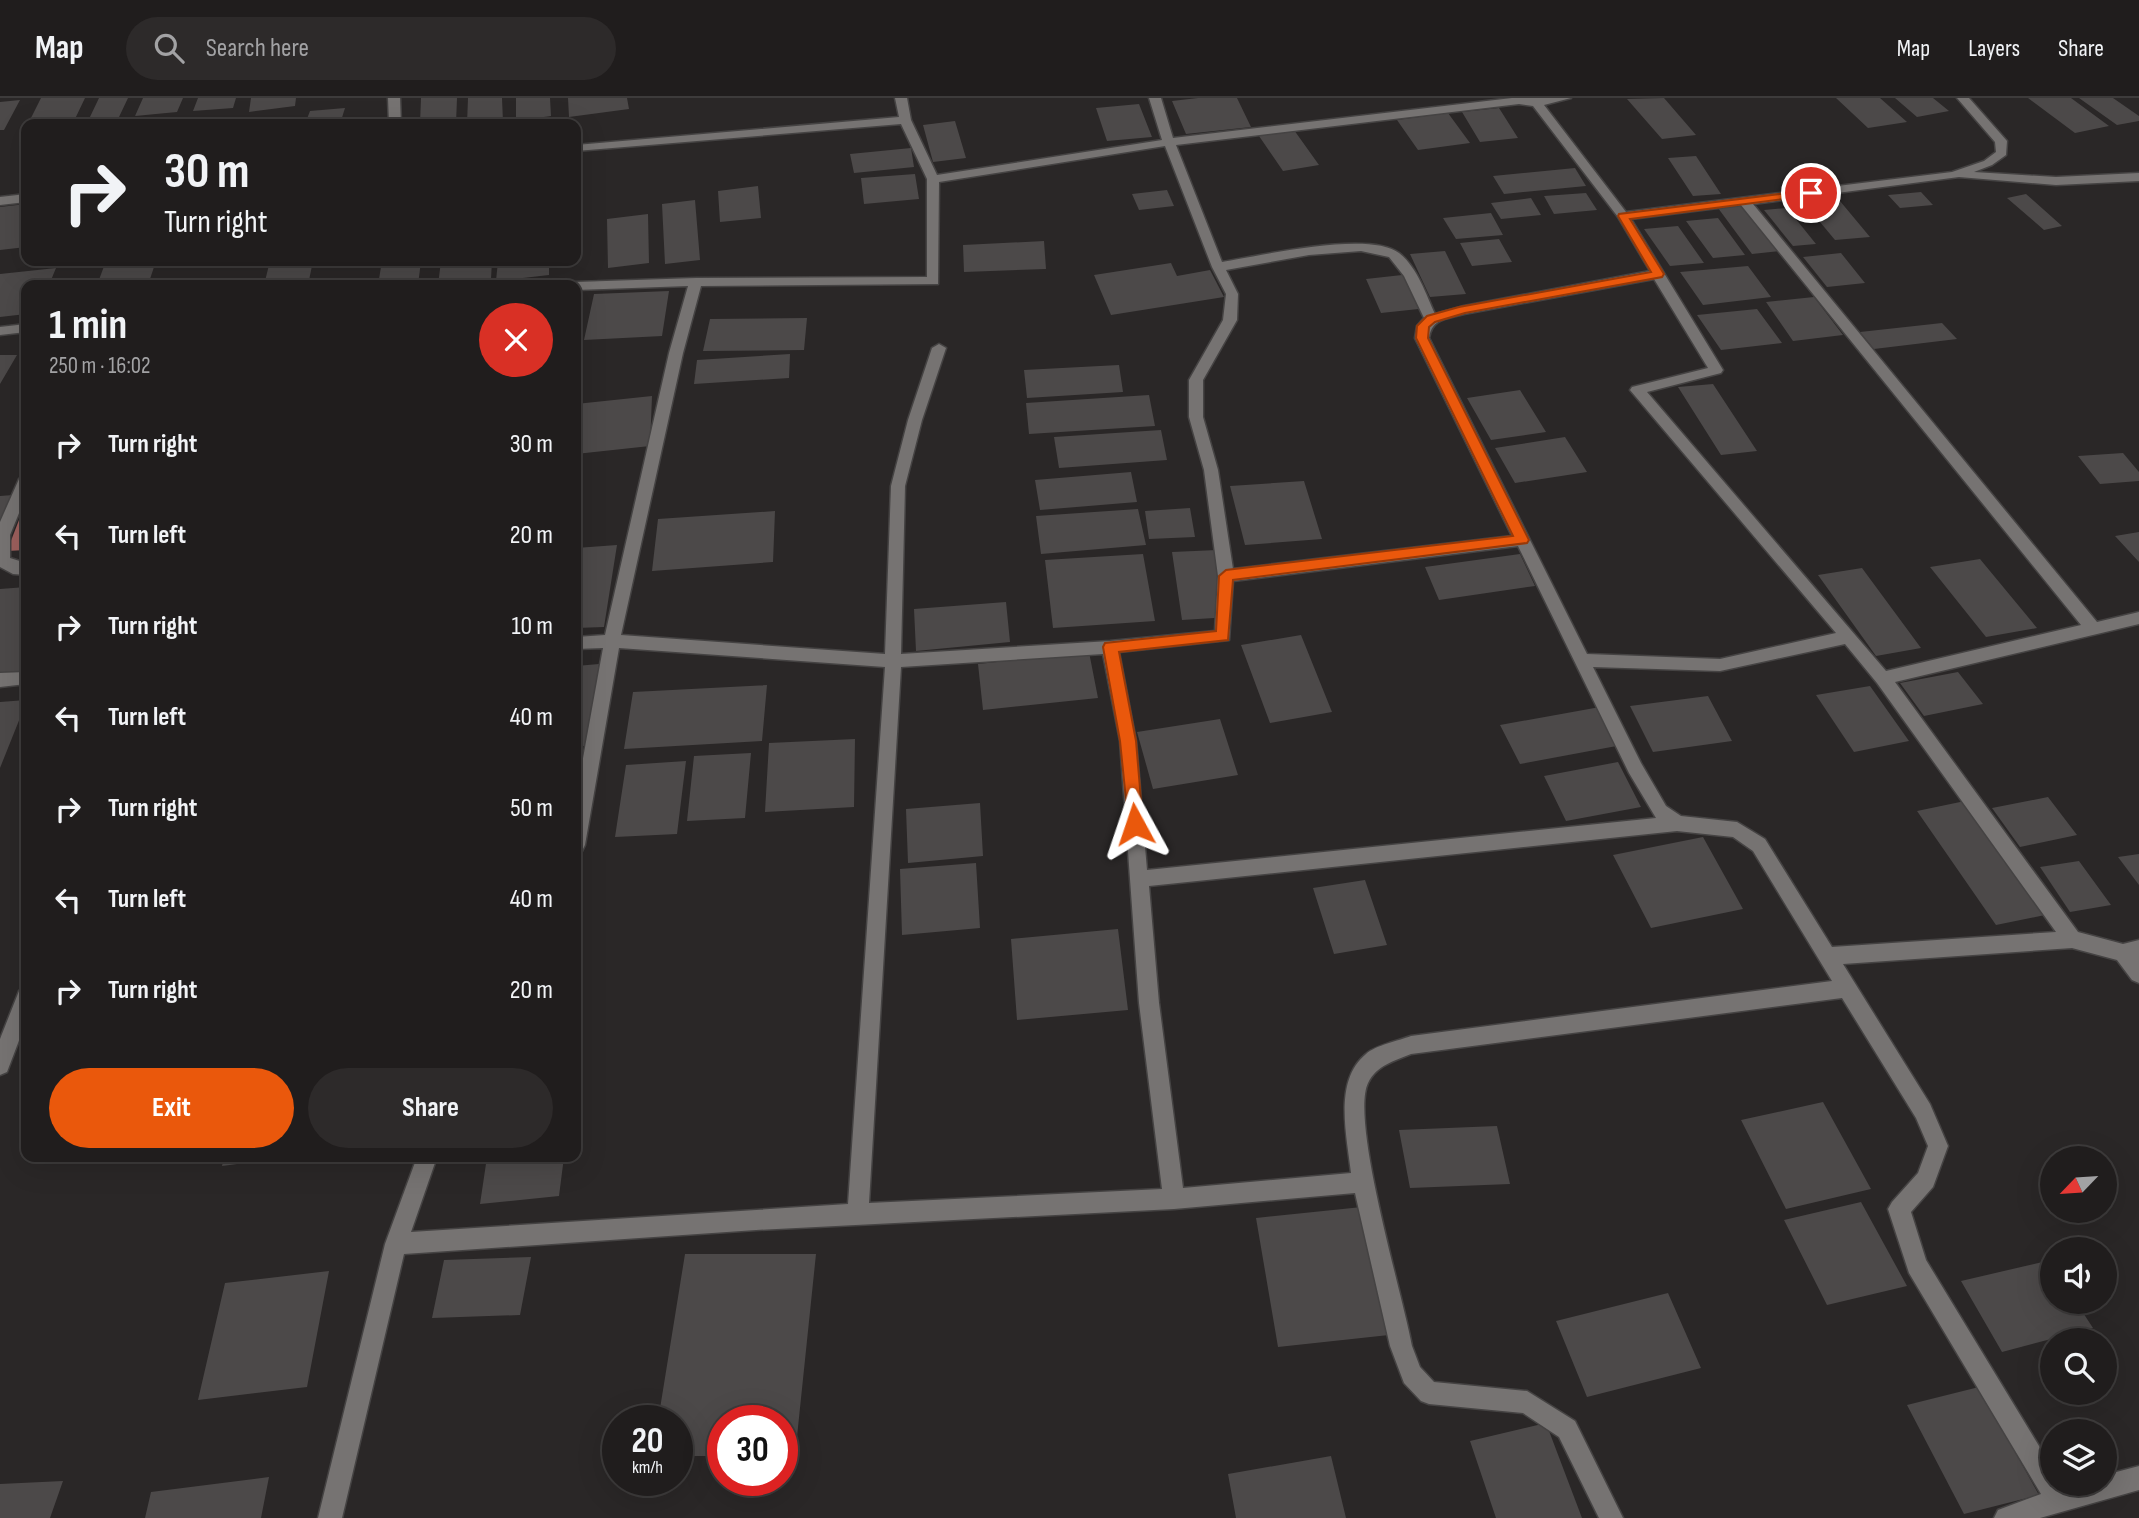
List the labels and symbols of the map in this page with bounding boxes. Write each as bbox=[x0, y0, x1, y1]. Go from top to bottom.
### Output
pin bbox=[1781, 163, 1841, 223]
position arrow bbox=[1098, 787, 1172, 861]
north arrow bbox=[2040, 1146, 2118, 1223]
speed limit sign: 30 bbox=[707, 1405, 798, 1496]

